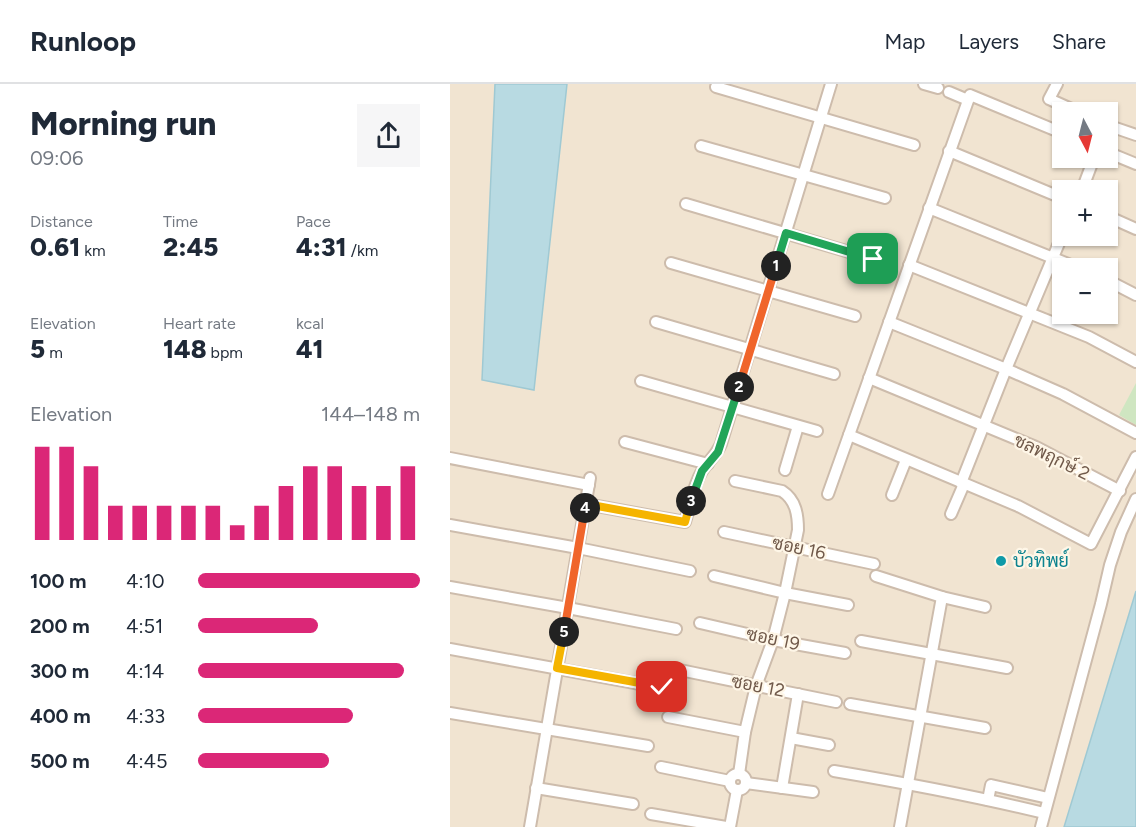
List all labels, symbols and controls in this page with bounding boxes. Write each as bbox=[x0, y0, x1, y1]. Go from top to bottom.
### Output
text: Runloop bbox=[30, 24, 136, 58]
text: Map bbox=[885, 29, 925, 54]
text: Layers bbox=[958, 29, 1019, 54]
text: Share bbox=[1052, 29, 1106, 54]
north arrow bbox=[1052, 102, 1118, 168]
map controls bbox=[1052, 102, 1118, 324]
text: Morning run bbox=[30, 104, 216, 143]
button: share bbox=[357, 104, 420, 167]
text: 09:06 bbox=[30, 146, 83, 170]
button: + bbox=[1052, 180, 1118, 246]
text: Distance bbox=[30, 212, 93, 231]
text: Time bbox=[163, 212, 198, 231]
text: Pace bbox=[296, 212, 331, 231]
text: 0.61 bbox=[30, 231, 80, 263]
text: 2:45 bbox=[163, 231, 219, 263]
text: 4:31 bbox=[296, 231, 347, 263]
pin bbox=[847, 233, 898, 284]
text: km bbox=[80, 241, 106, 260]
text: /km bbox=[347, 241, 378, 260]
icon: arrive bbox=[856, 242, 889, 275]
pin: 1 bbox=[761, 251, 791, 281]
text: 1 bbox=[773, 256, 779, 275]
button: − bbox=[1052, 258, 1118, 324]
text: Elevation bbox=[30, 314, 96, 333]
text: Heart rate bbox=[163, 314, 236, 333]
text: kcal bbox=[296, 314, 324, 333]
text: 5 bbox=[30, 333, 45, 365]
text: 148 bbox=[163, 333, 207, 365]
text: 41 bbox=[296, 333, 324, 365]
text: m bbox=[45, 343, 63, 362]
text: bpm bbox=[207, 343, 243, 362]
pin: 2 bbox=[724, 372, 754, 402]
text: 2 bbox=[734, 377, 744, 396]
text: Elevation bbox=[30, 402, 112, 426]
text: 144–148 m bbox=[321, 402, 420, 426]
street label: ชลพฤกษ์ 2 bbox=[1010, 427, 1094, 485]
pin: 3 bbox=[676, 486, 706, 516]
text: 3 bbox=[687, 491, 695, 510]
pin: 4 bbox=[570, 493, 600, 523]
text: 4 bbox=[580, 498, 590, 517]
street label: ซอย 16 bbox=[770, 532, 828, 564]
place label: บัวทิพย์ bbox=[1013, 548, 1069, 572]
marker: บัวทิพย์ bbox=[994, 554, 1008, 568]
text: 100 m bbox=[30, 569, 87, 593]
text: 4:10 bbox=[126, 569, 165, 593]
text: 200 m bbox=[30, 614, 90, 638]
text: 4:51 bbox=[126, 614, 163, 638]
pin: 5 bbox=[549, 617, 579, 647]
text: 5 bbox=[559, 622, 569, 641]
street label: ซอย 19 bbox=[744, 623, 802, 655]
text: 300 m bbox=[30, 659, 89, 683]
text: 4:14 bbox=[126, 659, 164, 683]
pin bbox=[636, 661, 687, 712]
icon: check bbox=[645, 670, 678, 703]
street label: ซอย 12 bbox=[729, 670, 787, 702]
text: 400 m bbox=[30, 704, 91, 728]
text: 4:33 bbox=[126, 704, 165, 728]
text: 500 m bbox=[30, 749, 90, 773]
text: 4:45 bbox=[126, 749, 167, 773]

